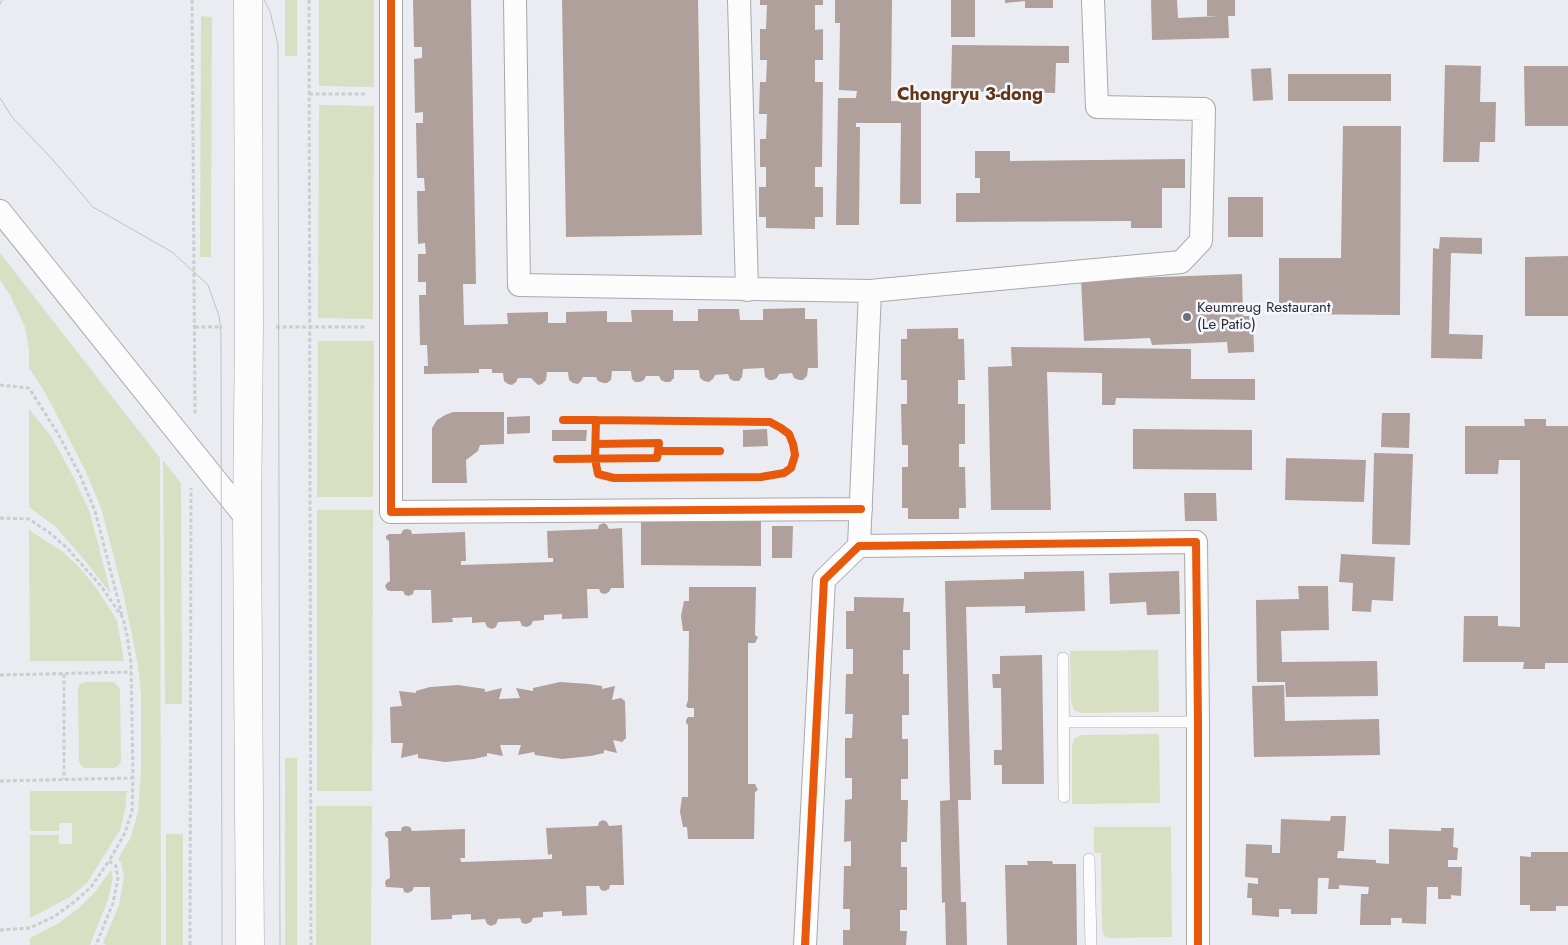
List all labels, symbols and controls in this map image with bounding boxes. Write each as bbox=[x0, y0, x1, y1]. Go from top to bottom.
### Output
district label: Chongryu 3-dong bbox=[897, 85, 1043, 107]
place label: Keumreug Restaurant (Le Patio) bbox=[1197, 299, 1331, 334]
marker: Keumreug Restaurant (Le Patio) bbox=[1181, 311, 1193, 323]

